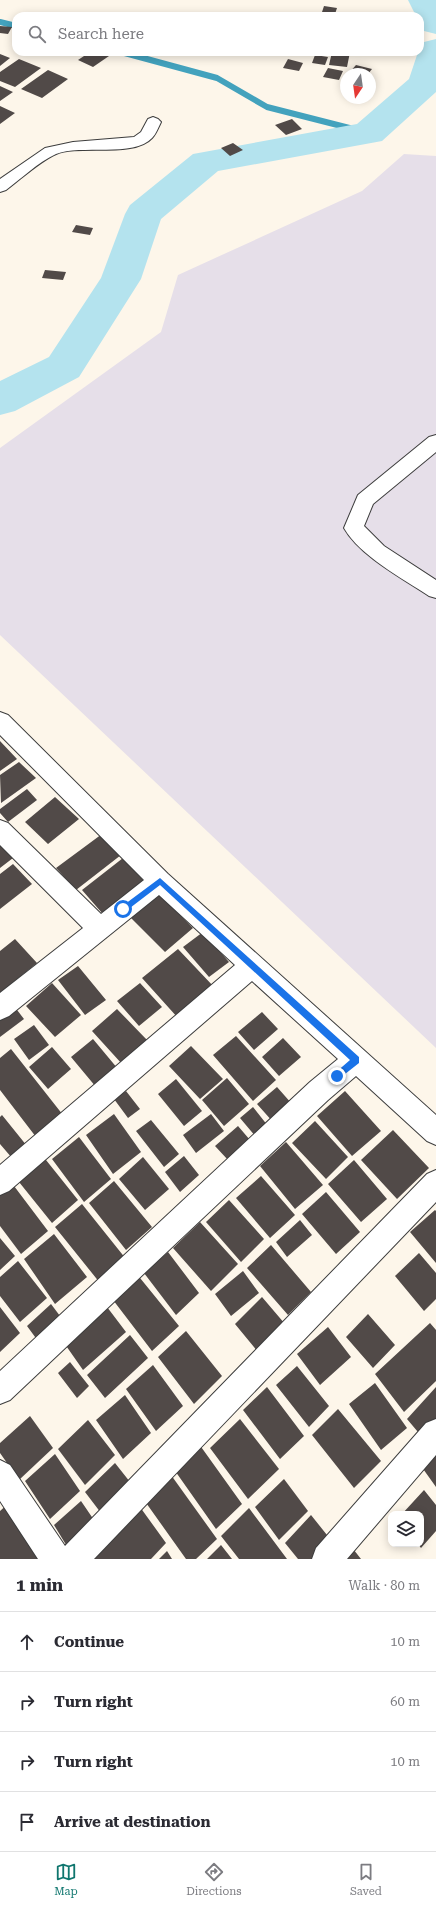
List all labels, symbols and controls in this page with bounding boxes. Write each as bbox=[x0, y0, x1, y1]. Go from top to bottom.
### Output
search box bbox=[12, 12, 424, 56]
icon: search bbox=[26, 23, 48, 45]
text: Search here bbox=[58, 25, 144, 43]
north arrow bbox=[340, 68, 376, 104]
route start bbox=[114, 900, 132, 918]
route end bbox=[328, 1067, 346, 1085]
map controls bbox=[388, 1511, 424, 1547]
button: layers bbox=[388, 1511, 424, 1547]
text: 1 min bbox=[16, 1575, 63, 1595]
text: Walk · 80 m bbox=[348, 1578, 420, 1593]
icon: ahead bbox=[16, 1631, 38, 1653]
text: Continue bbox=[54, 1633, 124, 1651]
text: 10 m bbox=[390, 1634, 420, 1649]
icon: right bbox=[16, 1691, 38, 1713]
text: Turn right bbox=[54, 1693, 133, 1711]
text: 60 m bbox=[390, 1694, 420, 1709]
icon: right bbox=[16, 1751, 38, 1773]
text: Turn right bbox=[54, 1753, 133, 1771]
text: 10 m bbox=[390, 1754, 420, 1769]
icon: arrive bbox=[16, 1811, 38, 1833]
text: Arrive at destination bbox=[54, 1813, 210, 1831]
tab: Map bbox=[54, 1861, 78, 1898]
tab: Directions bbox=[186, 1861, 242, 1898]
tab: Saved bbox=[350, 1861, 382, 1898]

